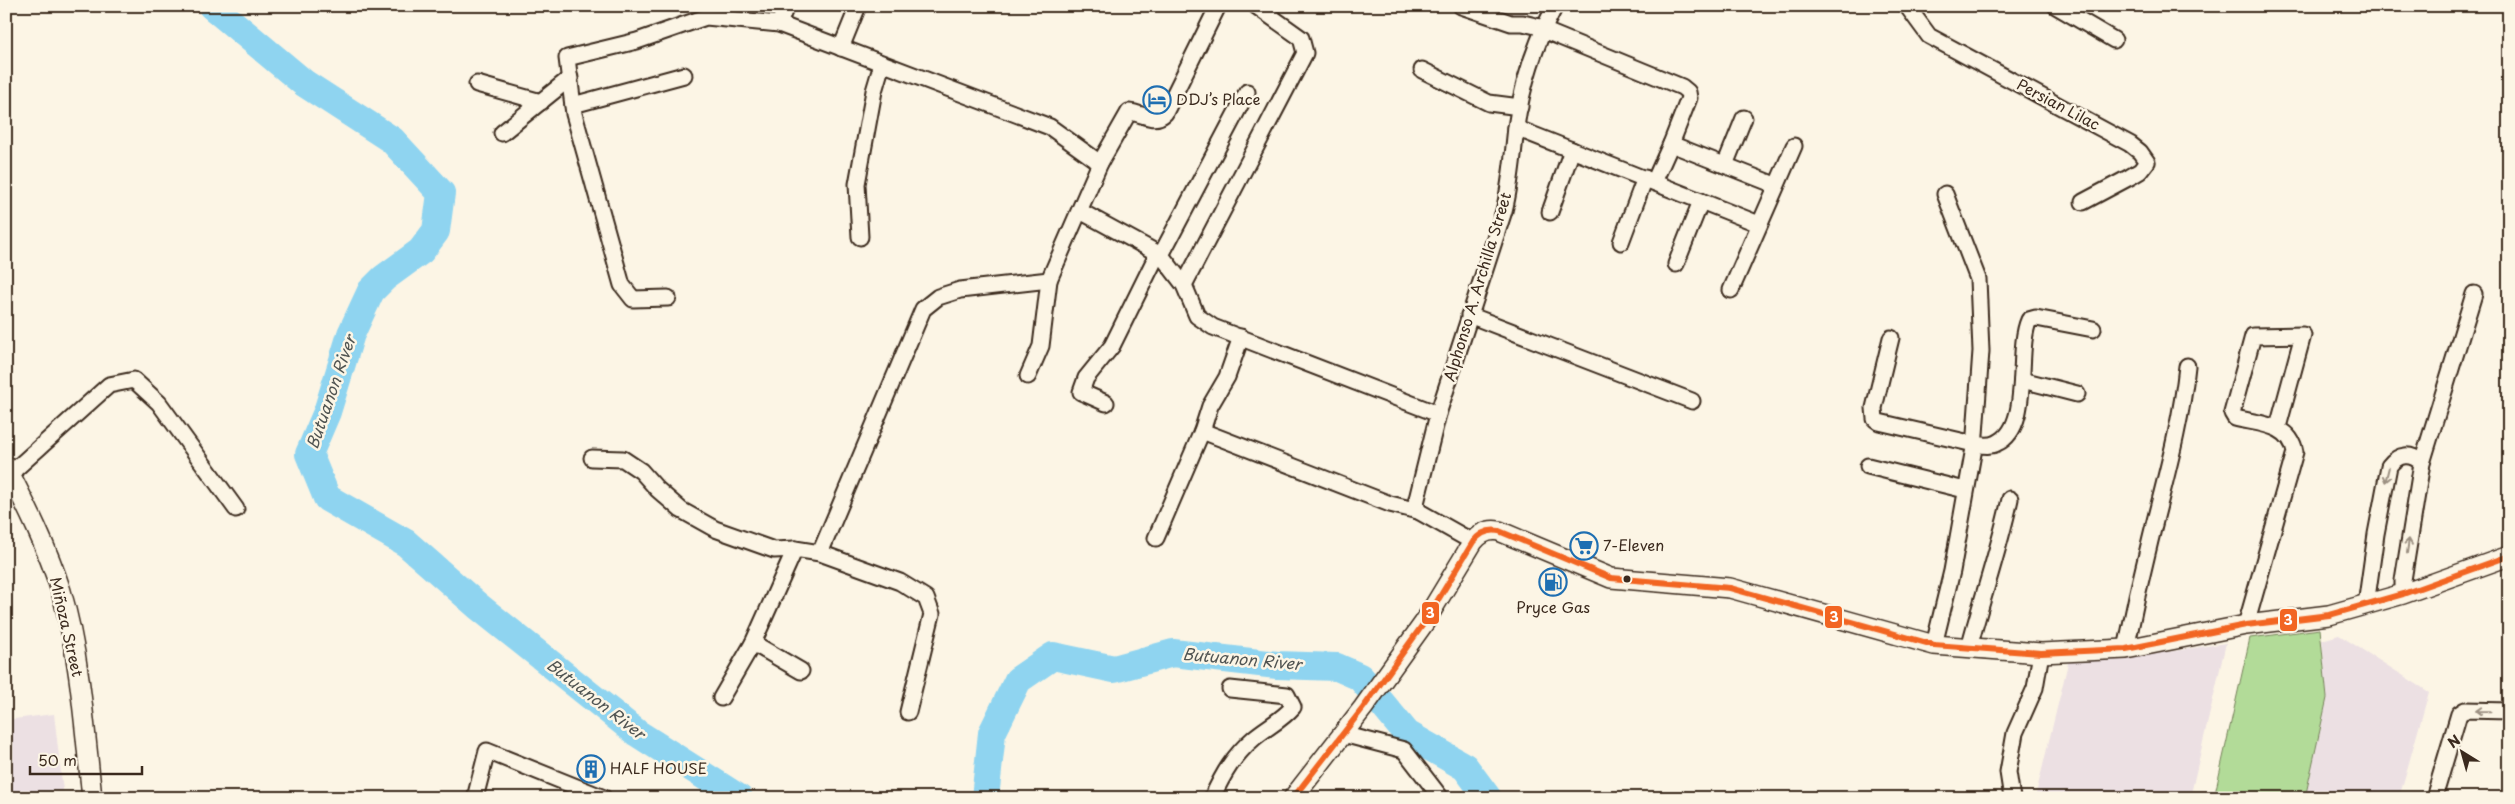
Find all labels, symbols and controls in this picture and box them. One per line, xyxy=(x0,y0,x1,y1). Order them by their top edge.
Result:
street label: Persian Lilac xyxy=(2013,72,2104,135)
hotel icon: DDJ’s Place xyxy=(1142,85,1172,115)
place label: DDJ’s Place xyxy=(1176,87,1261,110)
street label: Alphonso A. Archilla Street xyxy=(1437,189,1516,384)
water label: Butuanon River xyxy=(299,329,362,452)
one-way arrow xyxy=(2382,467,2391,483)
supermarket icon: 7-Eleven xyxy=(1569,531,1599,561)
place label: 7-Eleven xyxy=(1603,533,1664,556)
one-way arrow xyxy=(2403,538,2413,554)
fuel station icon: Pryce Gas xyxy=(1538,567,1568,597)
street label: Miñoza Street xyxy=(45,574,90,679)
unlabelled marker xyxy=(1622,574,1632,584)
place label: Pryce Gas xyxy=(1516,595,1590,618)
line badge: 3 xyxy=(1421,601,1440,625)
text: 3 xyxy=(1425,602,1435,623)
line badge: 3 xyxy=(1824,605,1843,629)
text: 3 xyxy=(1829,606,1839,627)
line badge: 3 xyxy=(2279,608,2298,632)
text: 3 xyxy=(2283,609,2293,630)
water label: Butuanon River xyxy=(1182,641,1305,675)
water label: Butuanon River xyxy=(542,652,653,746)
one-way arrow xyxy=(2475,706,2492,716)
north arrow xyxy=(2438,726,2488,776)
text: N xyxy=(2443,729,2465,753)
scale bar xyxy=(30,744,142,776)
text: 50 m xyxy=(38,748,77,771)
building icon: HALF HOUSE xyxy=(576,754,606,784)
place label: HALF HOUSE xyxy=(610,756,707,779)

